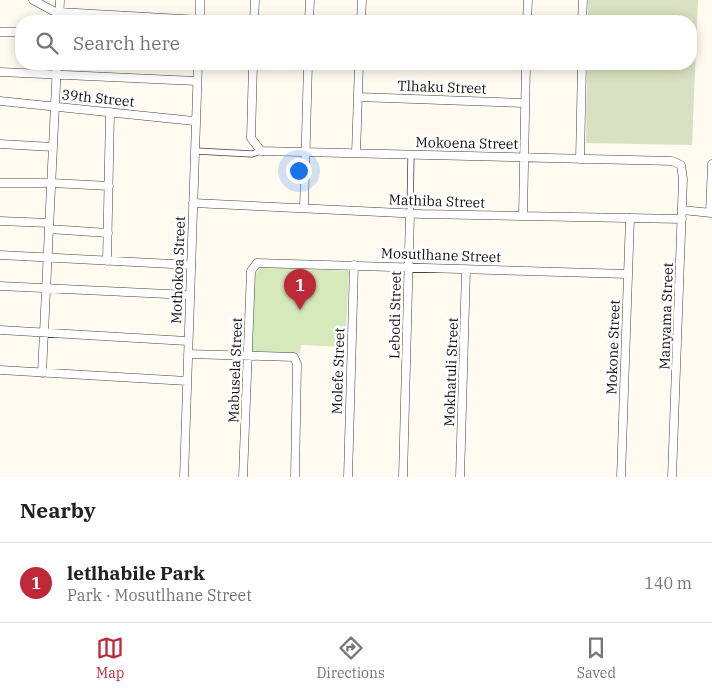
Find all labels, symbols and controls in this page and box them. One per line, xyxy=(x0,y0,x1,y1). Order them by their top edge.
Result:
search box xyxy=(15,15,697,70)
icon: search xyxy=(33,29,61,57)
text: Search here xyxy=(73,31,180,55)
street label: Tlhaku Street xyxy=(397,76,487,98)
street label: 39th Street xyxy=(61,85,135,111)
street label: Mokoena Street xyxy=(415,133,519,153)
your location xyxy=(286,158,312,184)
street label: Mathiba Street xyxy=(388,190,486,212)
street label: Mothokoa Street xyxy=(167,216,189,324)
street label: Mosutlhane Street xyxy=(381,244,501,266)
street label: Manyama Street xyxy=(655,262,677,370)
pin: 1 xyxy=(284,269,316,310)
street label: Lebodi Street xyxy=(385,271,405,359)
street label: Mokone Street xyxy=(602,299,624,395)
street label: Mabusela Street xyxy=(224,317,246,423)
street label: Mokhatuli Street xyxy=(440,317,462,427)
street label: Molefe Street xyxy=(327,327,349,415)
text: Nearby xyxy=(20,496,96,524)
text: letlhabile Park xyxy=(67,561,205,585)
text: 1 xyxy=(31,573,41,593)
text: 140 m xyxy=(644,573,692,593)
text: Park · Mosutlhane Street xyxy=(67,585,252,605)
tab: Map xyxy=(96,634,124,682)
tab: Directions xyxy=(316,634,385,682)
tab: Saved xyxy=(577,634,616,682)

